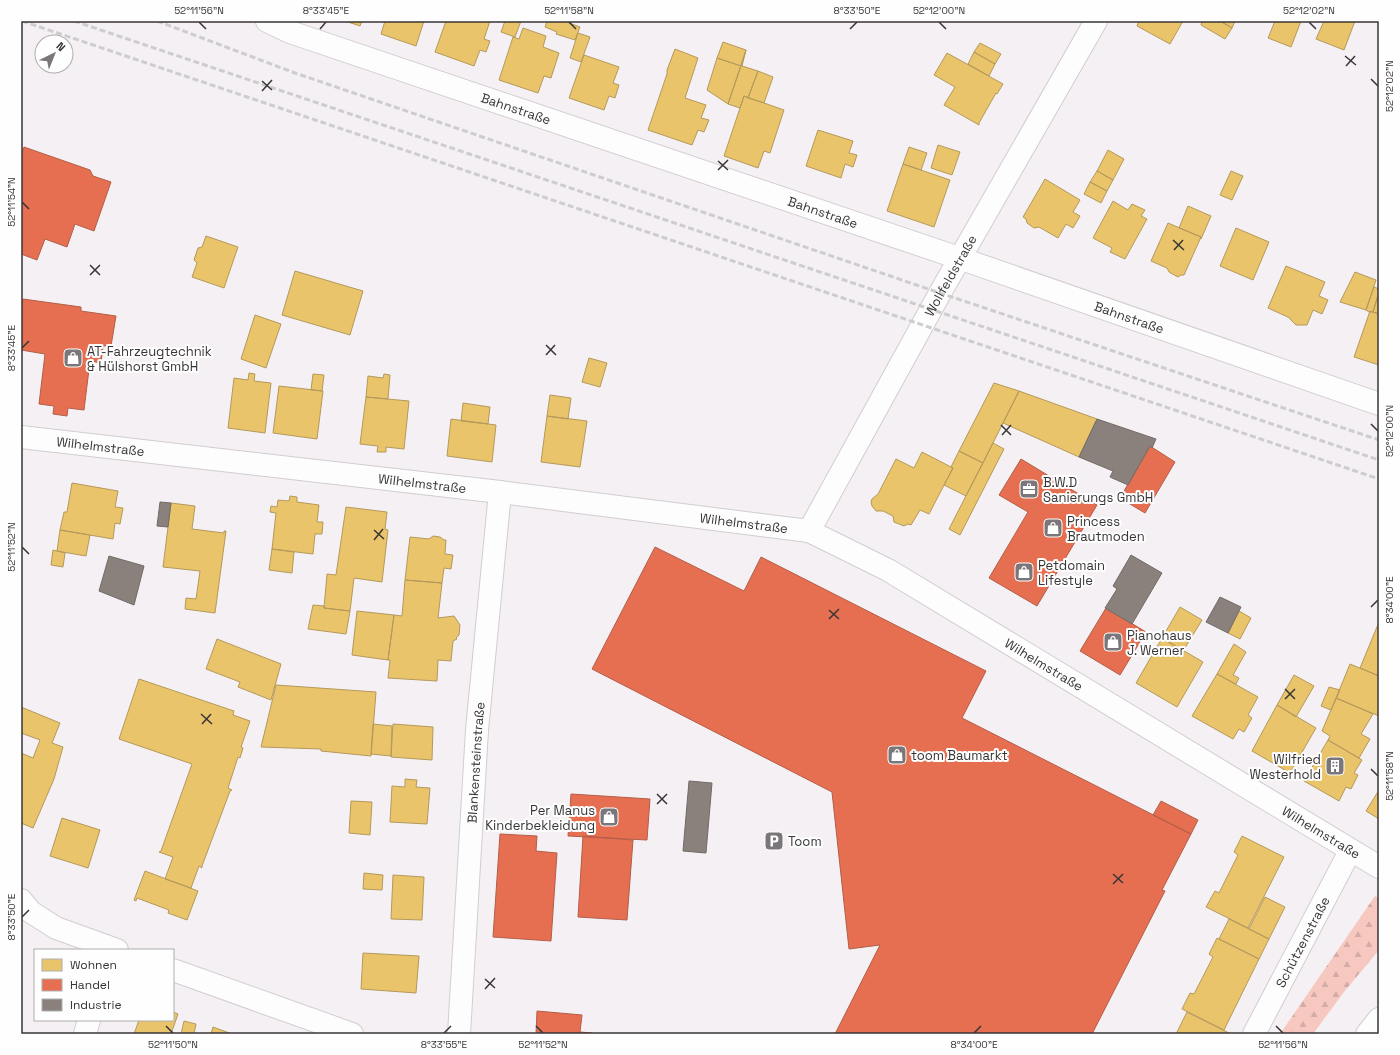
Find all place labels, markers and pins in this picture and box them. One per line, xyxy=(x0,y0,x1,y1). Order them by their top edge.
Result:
place label: AT-Fahrzeugtechnik & Hülshorst GmbH xyxy=(87,343,212,375)
shop icon: AT-Fahrzeugtechnik & Hülshorst GmbH xyxy=(62,347,84,369)
place label: B.W.D Sanierungs GmbH xyxy=(1043,474,1153,506)
office icon: B.W.D Sanierungs GmbH xyxy=(1018,478,1040,500)
place label: Princess Brautmoden xyxy=(1067,513,1145,545)
shop icon: Princess Brautmoden xyxy=(1042,517,1064,539)
place label: Petdomain Lifestyle xyxy=(1038,557,1105,589)
shop icon: Petdomain Lifestyle xyxy=(1013,561,1035,583)
place label: Pianohaus J. Werner xyxy=(1127,627,1192,659)
shop icon: Pianohaus J. Werner xyxy=(1102,631,1124,653)
shop icon: toom Baumarkt xyxy=(886,744,908,766)
place label: toom Baumarkt xyxy=(911,747,1008,764)
place label: Wilfried Westerhold xyxy=(1250,751,1321,783)
building icon: Wilfried Westerhold xyxy=(1324,755,1346,777)
place label: Per Manus Kinderbekleidung xyxy=(485,802,595,834)
shop icon: Per Manus Kinderbekleidung xyxy=(598,806,620,828)
parking icon: Toom xyxy=(763,830,785,852)
place label: Toom xyxy=(788,833,822,850)

